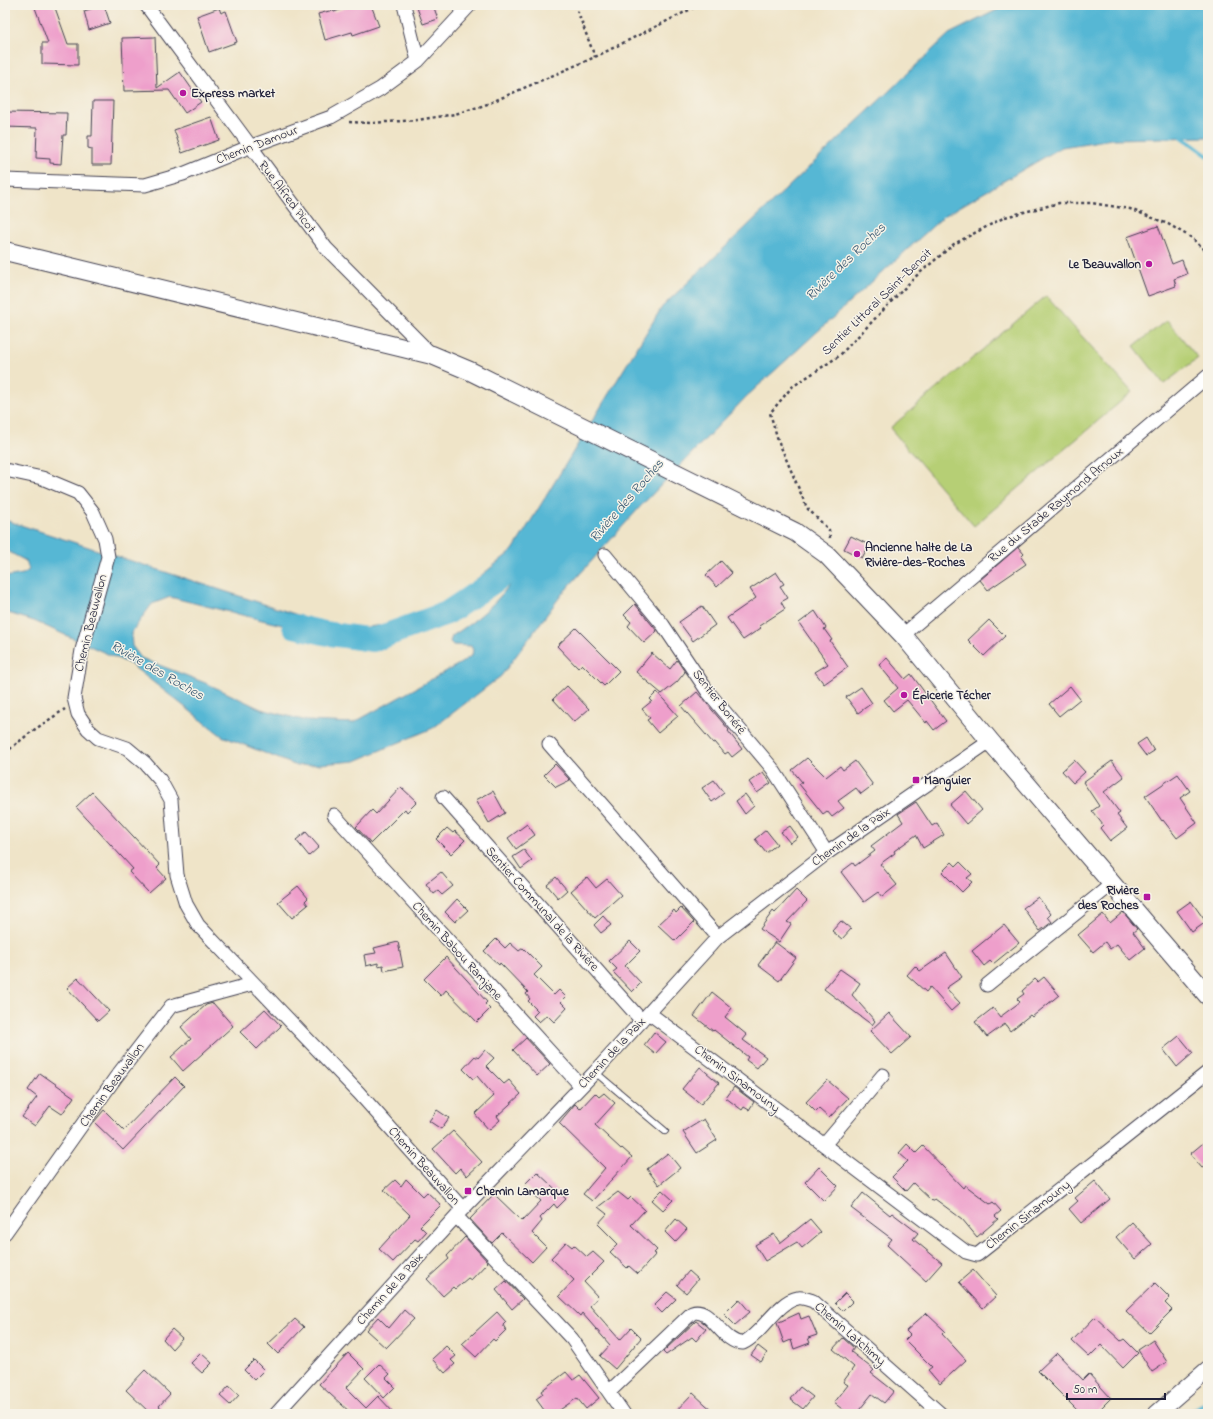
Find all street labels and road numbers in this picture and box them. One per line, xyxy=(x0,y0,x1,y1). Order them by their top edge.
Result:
street label: Chemin Damour xyxy=(213,120,301,169)
street label: Rue Alfred Picot xyxy=(254,157,321,238)
street label: Sentier Littoral Saint-Benoit xyxy=(817,244,937,360)
street label: Rue du Stade Raymond Arnoux xyxy=(984,443,1129,568)
street label: Chemin Beauvallon xyxy=(70,572,112,674)
street label: Sentier Bonéré xyxy=(688,665,751,739)
street label: Chemin de la Paix xyxy=(808,803,894,871)
street label: Sentier Communal de la Rivière xyxy=(481,842,603,976)
street label: Chemin Babou Ramjane xyxy=(407,897,507,1005)
street label: Chemin de la Paix xyxy=(574,1013,650,1093)
street label: Chemin Beauvallon xyxy=(75,1039,149,1131)
street label: Chemin Sinamouny xyxy=(689,1040,784,1118)
street label: Chemin Beauvallon xyxy=(384,1123,464,1209)
street label: Chemin Sinamouny xyxy=(981,1176,1075,1255)
street label: Chemin de la Paix xyxy=(352,1248,428,1330)
street label: Chemin Latchimy xyxy=(810,1298,890,1371)

